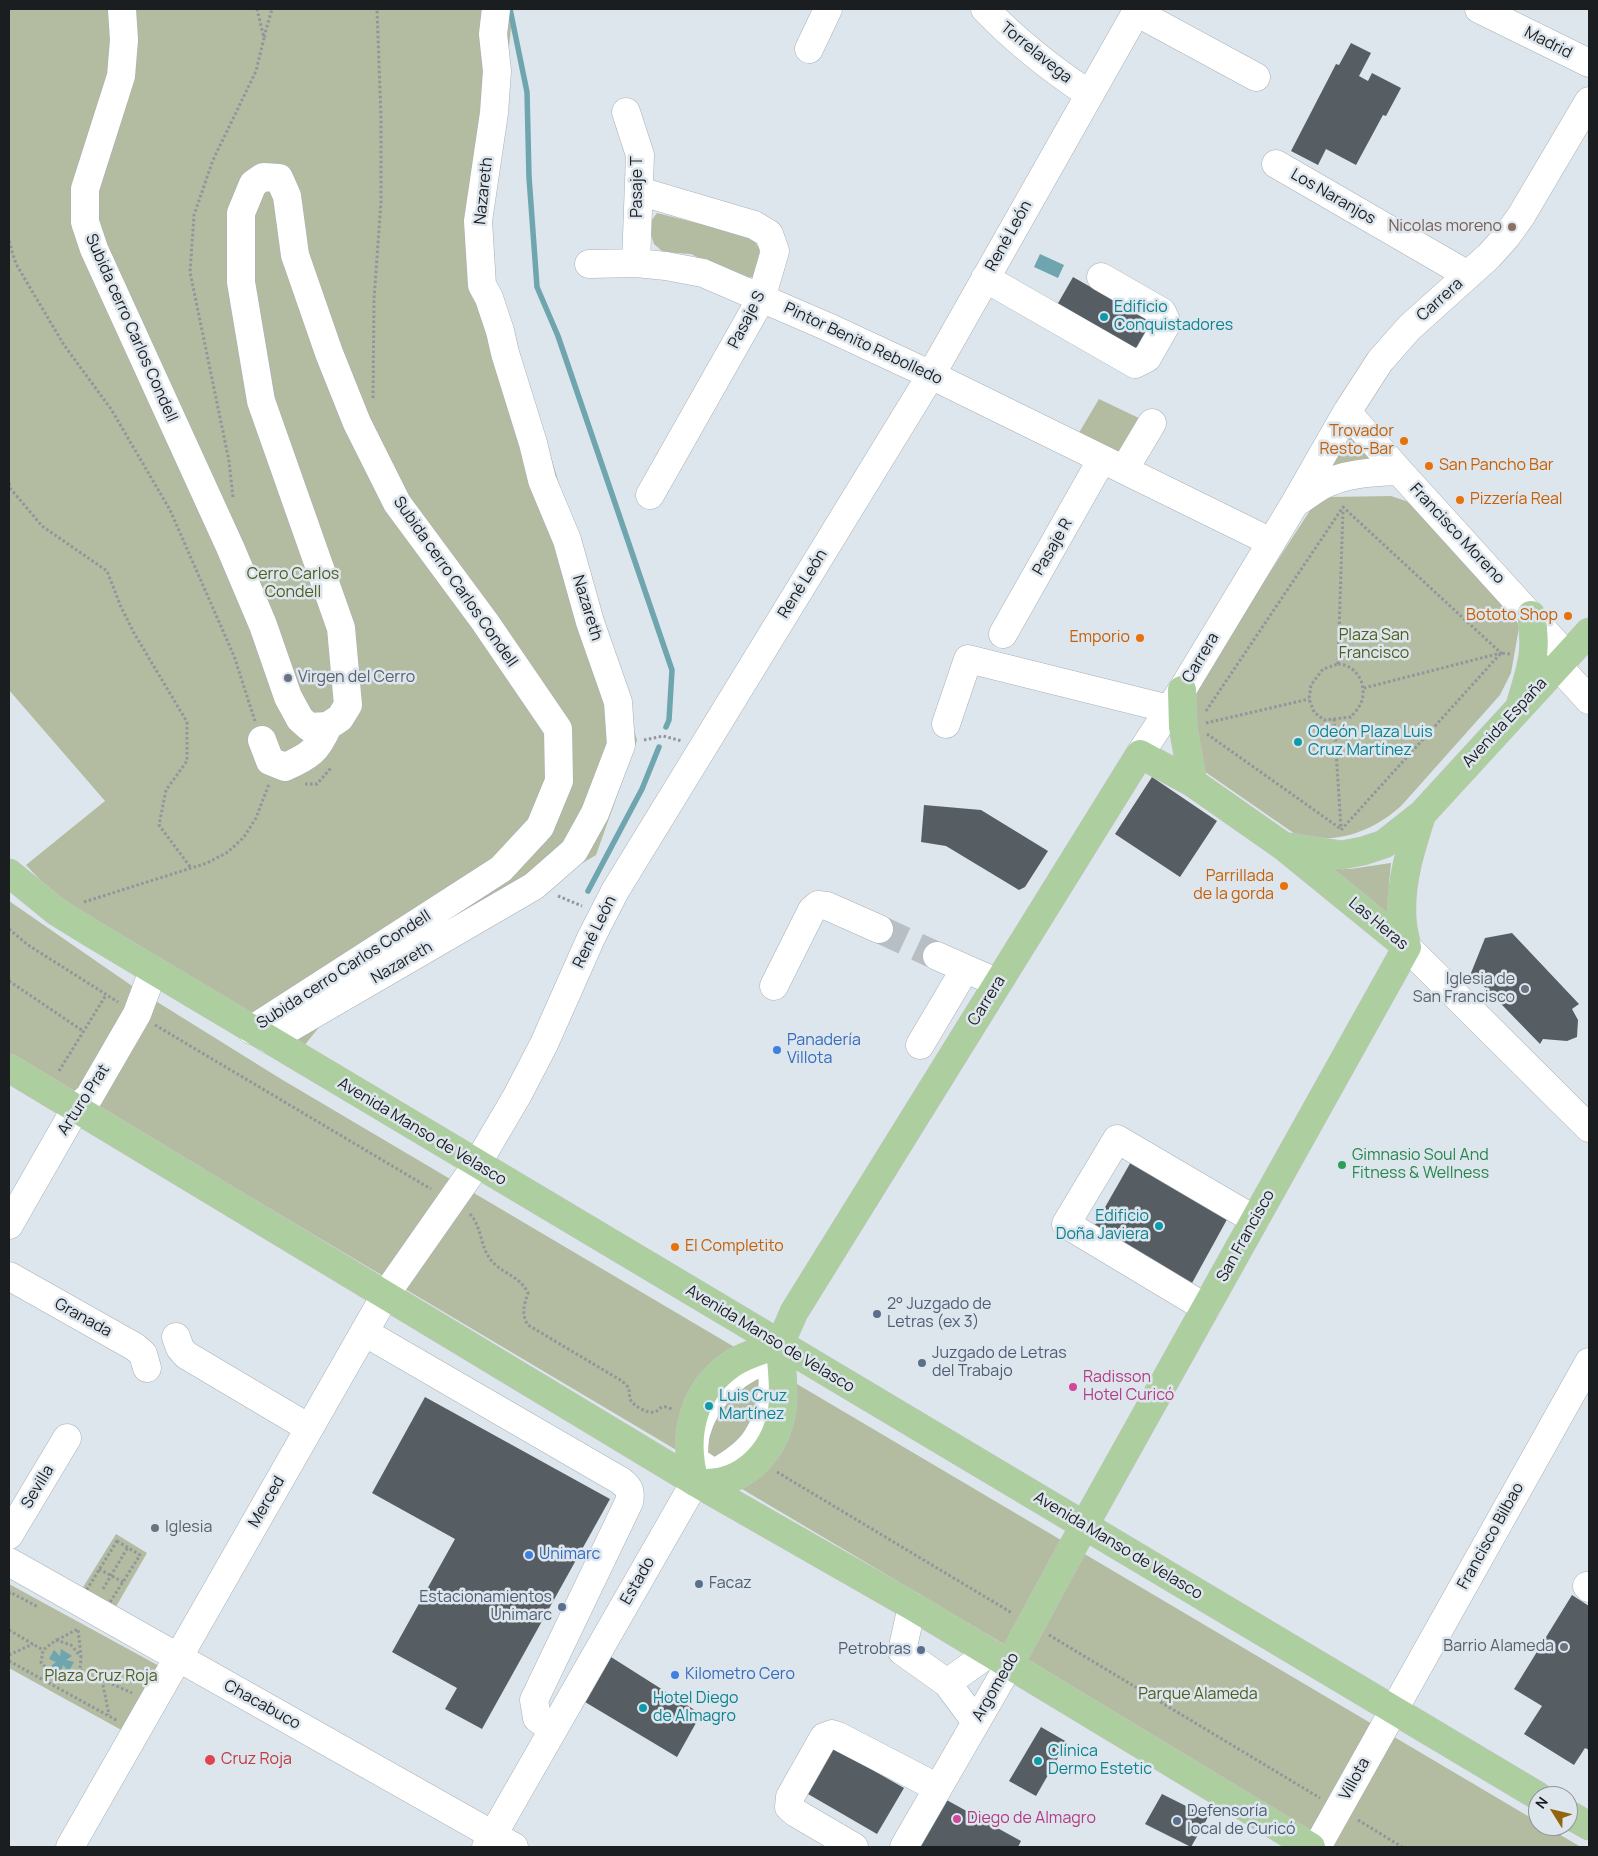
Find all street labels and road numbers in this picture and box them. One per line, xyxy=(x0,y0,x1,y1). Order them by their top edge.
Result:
street label: Torrelavega xyxy=(996,18,1076,88)
street label: Madrid xyxy=(1521,23,1575,63)
street label: Nazareth xyxy=(471,156,497,226)
street label: Pasaje T xyxy=(628,156,648,218)
street label: Los Naranjos xyxy=(1287,165,1379,229)
street label: René León xyxy=(982,197,1036,275)
street label: Subida cerro Carlos Condell xyxy=(81,231,181,425)
street label: Carrera xyxy=(1413,274,1467,326)
street label: Pasaje S xyxy=(724,288,770,352)
street label: Pintor Benito Rebolledo xyxy=(781,299,945,389)
street label: Francisco Moreno xyxy=(1406,480,1508,588)
street label: Subida cerro Carlos Condell xyxy=(389,493,521,671)
street label: Pasaje R xyxy=(1029,515,1077,579)
street label: René León xyxy=(774,546,832,622)
street label: Nazareth xyxy=(568,573,606,643)
street label: Carrera xyxy=(1179,629,1223,687)
street label: Avenida España xyxy=(1459,674,1551,772)
street label: René León xyxy=(569,893,621,971)
street label: Las Heras xyxy=(1344,894,1412,954)
street label: Subida cerro Carlos Condell xyxy=(253,906,435,1034)
street label: Nazareth xyxy=(368,938,436,988)
street label: Carrera xyxy=(964,972,1010,1030)
street label: Arturo Prat xyxy=(54,1061,114,1139)
street label: Avenida Manso de Velasco xyxy=(334,1074,510,1190)
street label: San Francisco xyxy=(1213,1187,1279,1285)
street label: Avenida Manso de Velasco xyxy=(682,1281,858,1397)
street label: Granada xyxy=(51,1294,115,1342)
street label: Sevilla xyxy=(18,1462,58,1512)
street label: Merced xyxy=(245,1473,289,1531)
street label: Francisco Bilbao xyxy=(1454,1479,1528,1593)
street label: Avenida Manso de Velasco xyxy=(1030,1488,1206,1604)
street label: Estado xyxy=(617,1554,659,1608)
street label: Argomedo xyxy=(969,1649,1023,1725)
street label: Chacabuco xyxy=(220,1676,304,1734)
street label: Villota xyxy=(1336,1755,1374,1803)

